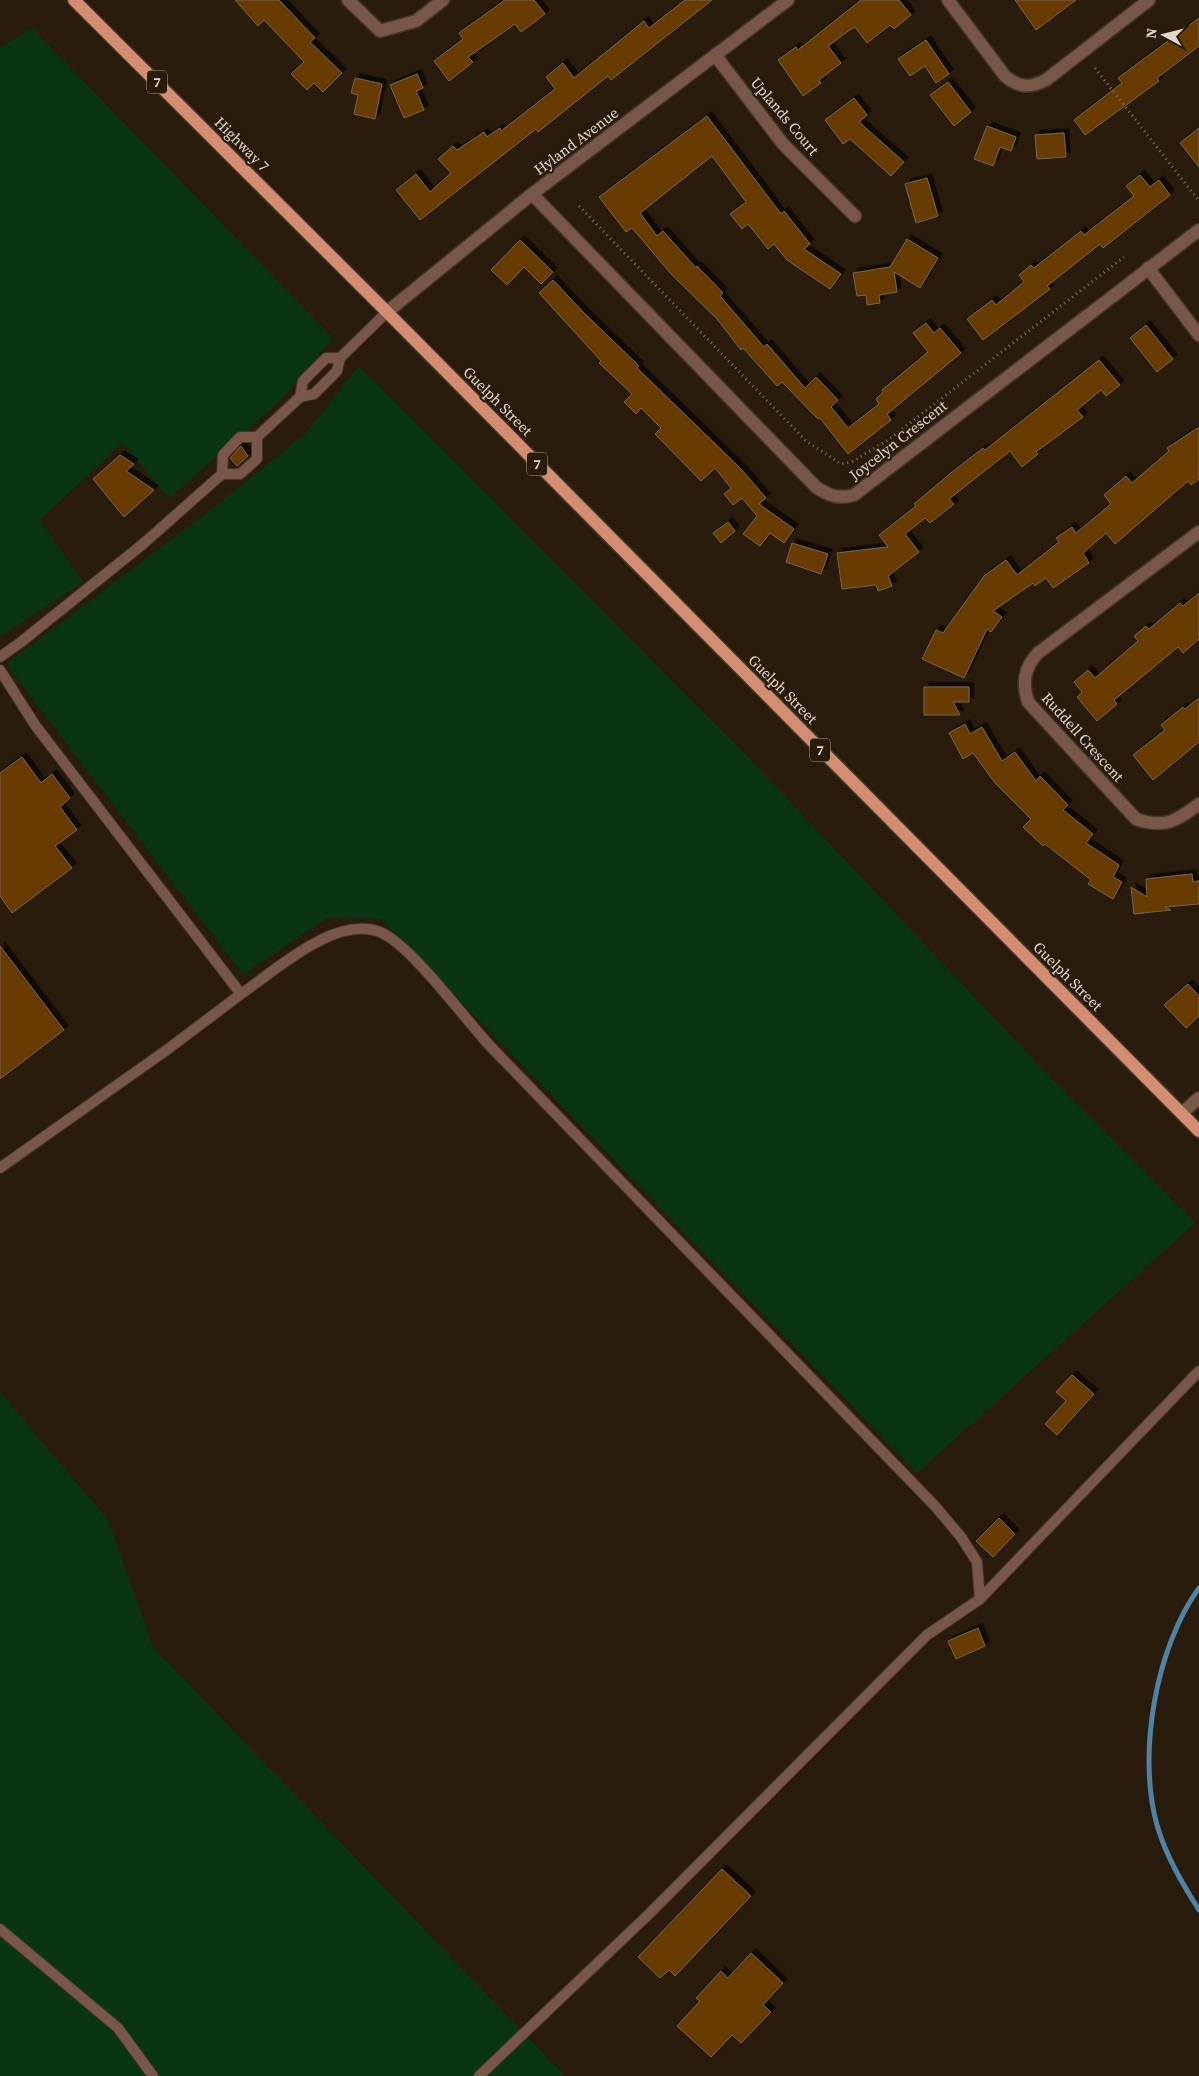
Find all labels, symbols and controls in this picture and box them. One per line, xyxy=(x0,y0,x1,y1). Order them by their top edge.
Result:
north arrow xyxy=(1139,10,1189,60)
text: N xyxy=(1141,27,1162,40)
road number: 7 xyxy=(147,70,167,94)
street label: Uplands Court xyxy=(746,72,824,160)
street label: Hyland Avenue xyxy=(529,102,623,180)
street label: Highway 7 xyxy=(210,112,274,176)
street label: Guelph Street xyxy=(459,362,537,440)
street label: Joycelyn Crescent xyxy=(844,395,951,485)
road number: 7 xyxy=(527,452,547,476)
street label: Guelph Street xyxy=(744,650,822,728)
street label: Ruddell Crescent xyxy=(1037,688,1129,786)
road number: 7 xyxy=(810,738,830,762)
street label: Guelph Street xyxy=(1029,937,1107,1015)

